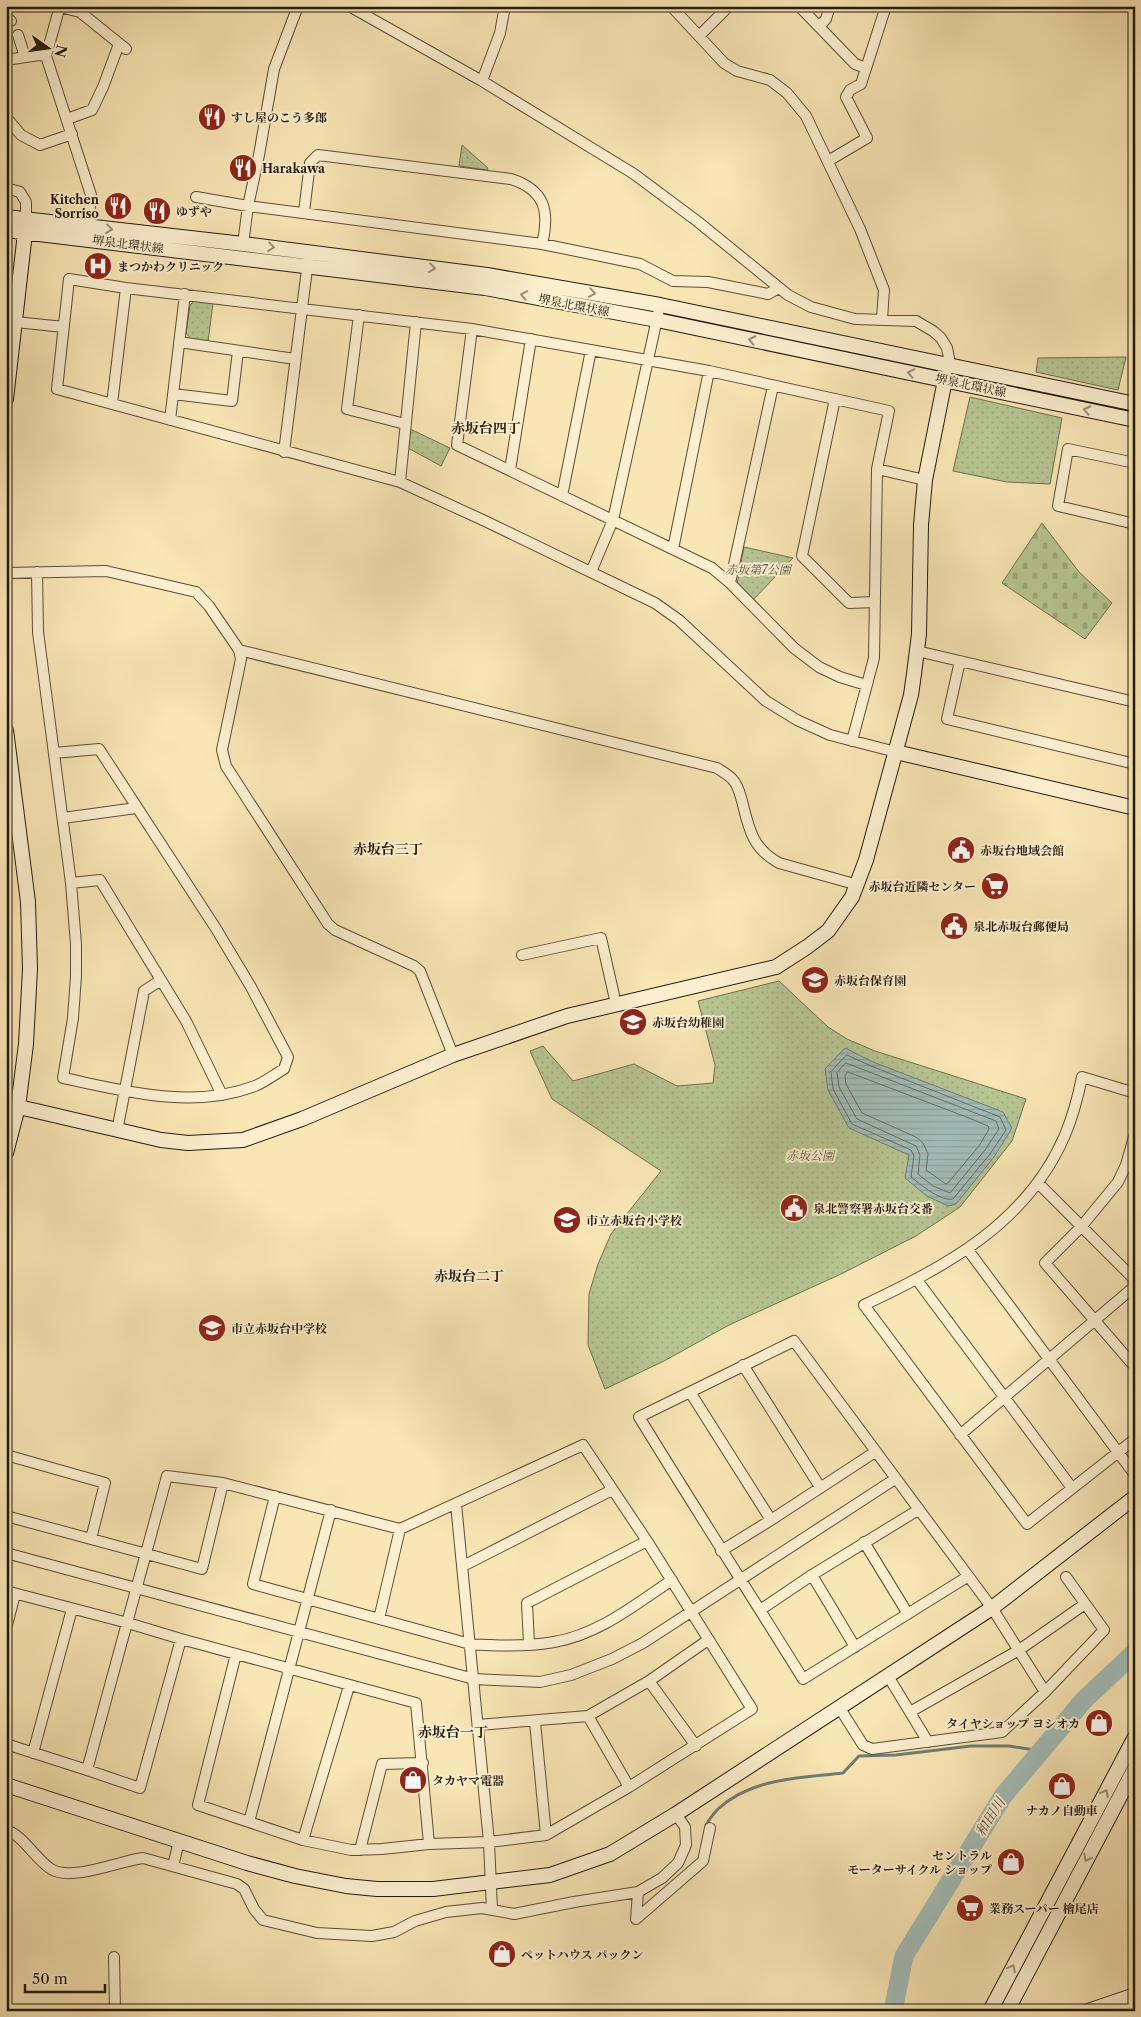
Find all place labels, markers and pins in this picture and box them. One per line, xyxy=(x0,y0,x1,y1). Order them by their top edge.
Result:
restaurant icon: すし屋のこう多郎 xyxy=(197,102,227,132)
place label: すし屋のこう多郎 xyxy=(231,110,327,125)
restaurant icon: Harakawa xyxy=(228,153,258,183)
place label: Harakawa xyxy=(262,161,326,176)
restaurant icon: Kitchen Sorriso xyxy=(103,191,133,221)
place label: Kitchen Sorriso xyxy=(50,192,100,221)
restaurant icon: ゆずや xyxy=(142,196,172,226)
place label: ゆずや xyxy=(176,204,212,219)
hospital icon: まつかわクリニック xyxy=(83,251,113,281)
place label: まつかわクリニック xyxy=(117,259,224,274)
public building icon: 赤坂台地域会館 xyxy=(946,835,976,865)
place label: 赤坂台地域会館 xyxy=(980,843,1064,858)
supermarket icon: 赤坂台近隣センター xyxy=(980,871,1010,901)
place label: 赤坂台近隣センター xyxy=(868,879,976,894)
public building icon: 泉北赤坂台郵便局 xyxy=(939,911,969,941)
place label: 泉北赤坂台郵便局 xyxy=(973,919,1069,934)
school or university icon: 赤坂台保育園 xyxy=(800,965,830,995)
place label: 赤坂台保育園 xyxy=(834,973,906,988)
school or university icon: 赤坂台幼稚園 xyxy=(618,1007,648,1037)
place label: 赤坂台幼稚園 xyxy=(652,1015,724,1030)
public building icon: 泉北警察署赤坂台交番 xyxy=(779,1193,809,1223)
place label: 泉北警察署赤坂台交番 xyxy=(813,1201,933,1216)
school or university icon: 市立赤坂台小学校 xyxy=(552,1205,582,1235)
place label: 市立赤坂台小学校 xyxy=(586,1213,682,1228)
school or university icon: 市立赤坂台中学校 xyxy=(197,1313,227,1343)
place label: 市立赤坂台中学校 xyxy=(231,1321,327,1336)
shop icon: タイヤショップ ヨシオカ xyxy=(1084,1708,1114,1738)
place label: タイヤショップ ヨシオカ xyxy=(946,1716,1080,1731)
shop icon: タカヤマ電器 xyxy=(398,1765,428,1795)
shop icon: ナカノ自動車 xyxy=(1047,1771,1077,1801)
place label: タカヤマ電器 xyxy=(432,1773,504,1788)
place label: ナカノ自動車 xyxy=(1026,1803,1098,1818)
shop icon: セントラル モーターサイクル ショップ xyxy=(996,1847,1026,1877)
place label: セントラル モーターサイクル ショップ xyxy=(847,1848,992,1877)
supermarket icon: 業務スーパー 檜尾店 xyxy=(955,1893,985,1923)
place label: 業務スーパー 檜尾店 xyxy=(989,1901,1099,1916)
shop icon: ペットハウス パックン xyxy=(487,1939,517,1969)
place label: ペットハウス パックン xyxy=(521,1947,643,1962)

